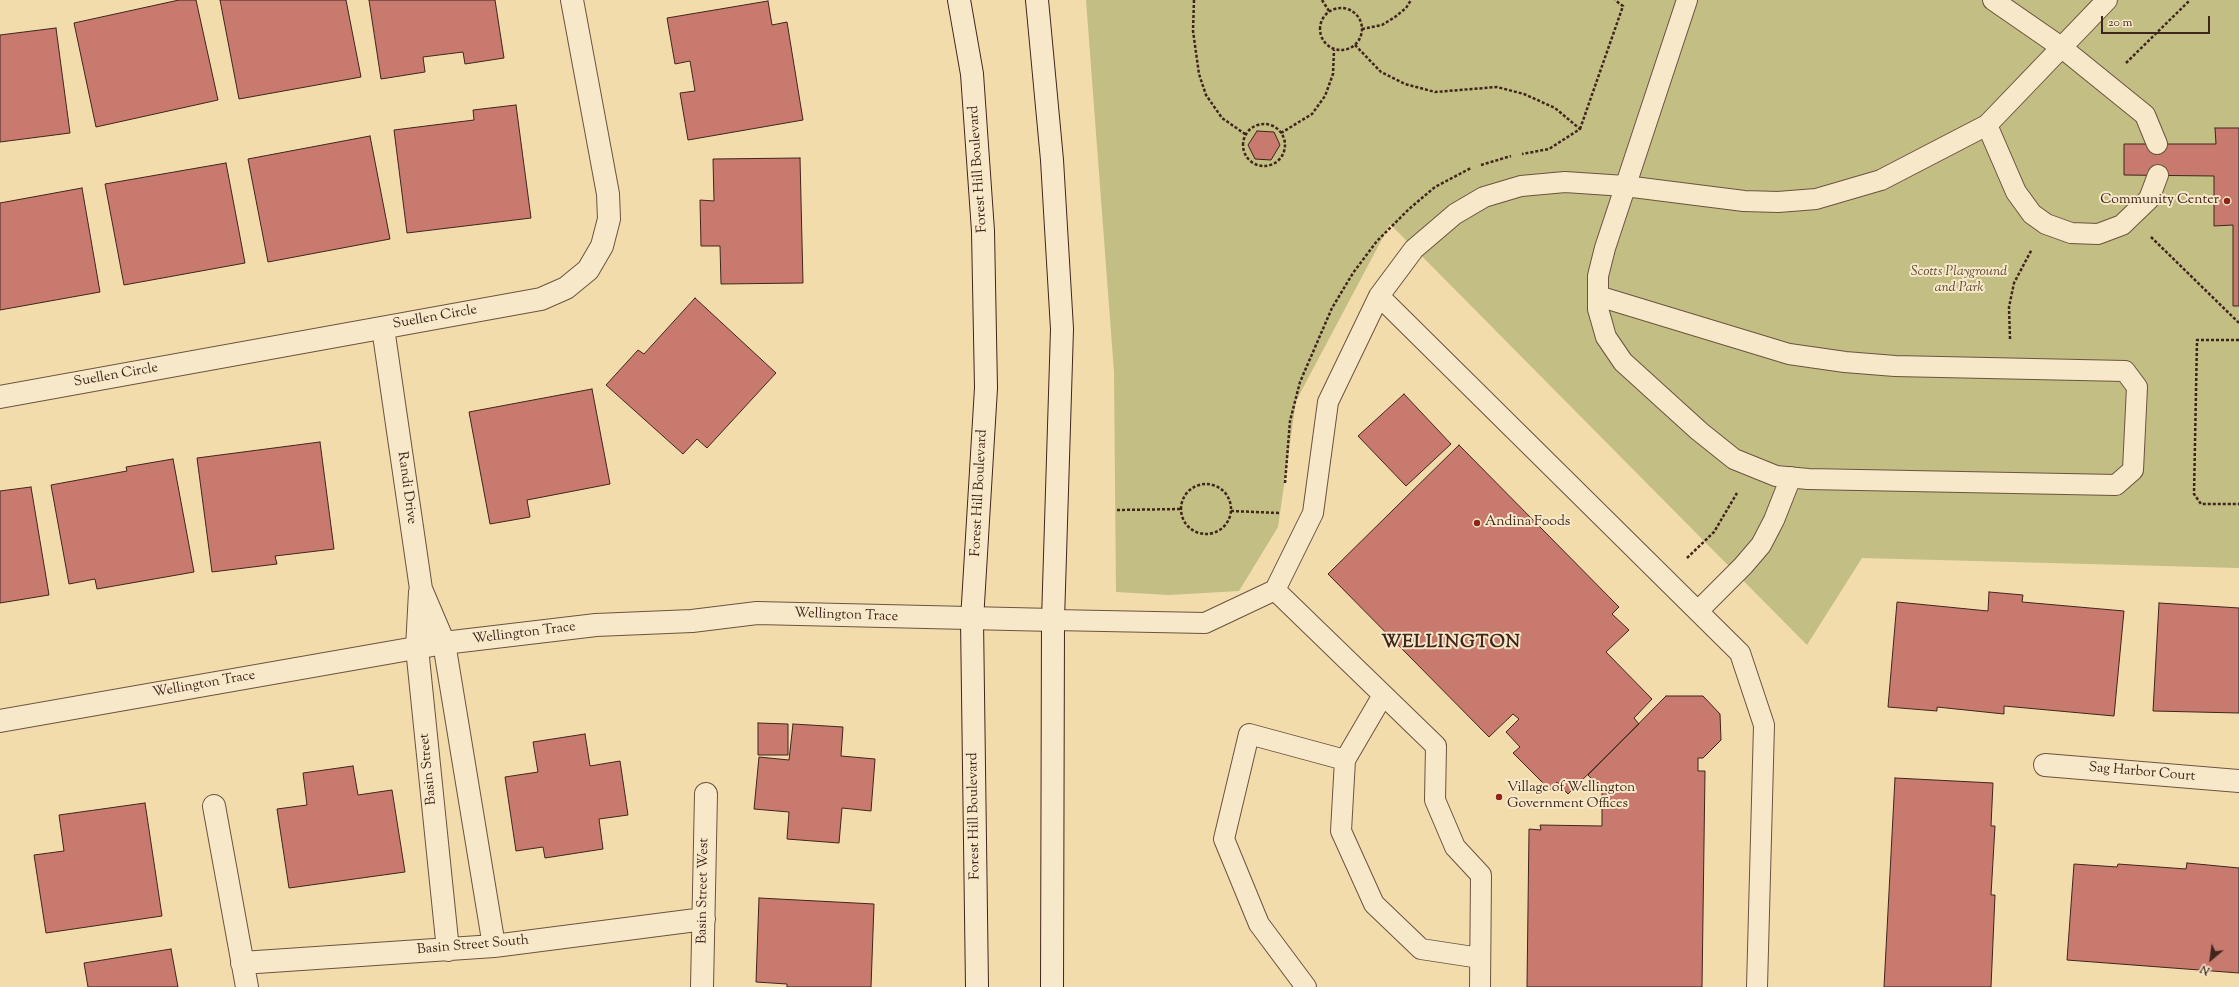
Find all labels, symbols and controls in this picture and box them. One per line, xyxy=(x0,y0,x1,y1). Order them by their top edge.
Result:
scale bar xyxy=(2103,8,2212,34)
text: 20 m xyxy=(2108,14,2132,32)
street label: Forest Hill Boulevard xyxy=(966,105,992,233)
place label: Community Center xyxy=(2100,193,2219,209)
marker: Community Center xyxy=(2222,196,2232,206)
park label: Scotts Playground and Park xyxy=(1911,265,2007,298)
street label: Suellen Circle xyxy=(392,302,478,334)
street label: Suellen Circle xyxy=(73,360,159,392)
street label: Forest Hill Boulevard xyxy=(968,429,992,557)
street label: Randi Drive xyxy=(393,451,419,525)
place label: Andina Foods xyxy=(1485,515,1570,531)
marker: Andina Foods xyxy=(1472,518,1482,528)
street label: Wellington Trace xyxy=(794,606,898,626)
street label: Wellington Trace xyxy=(471,619,577,649)
district label: WELLINGTON xyxy=(1381,633,1521,655)
street label: Wellington Trace xyxy=(151,668,257,702)
street label: Basin Street xyxy=(417,732,441,806)
street label: Forest Hill Boulevard xyxy=(965,752,985,880)
street label: Sag Harbor Court xyxy=(2088,760,2196,786)
place label: Village of Wellington Government Offices xyxy=(1507,781,1635,814)
marker: Village of Wellington Government Offices xyxy=(1494,792,1504,802)
street label: Basin Street West xyxy=(695,838,713,944)
street label: Basin Street South xyxy=(416,933,530,959)
north arrow xyxy=(2191,939,2231,979)
text: N xyxy=(2197,960,2213,979)

